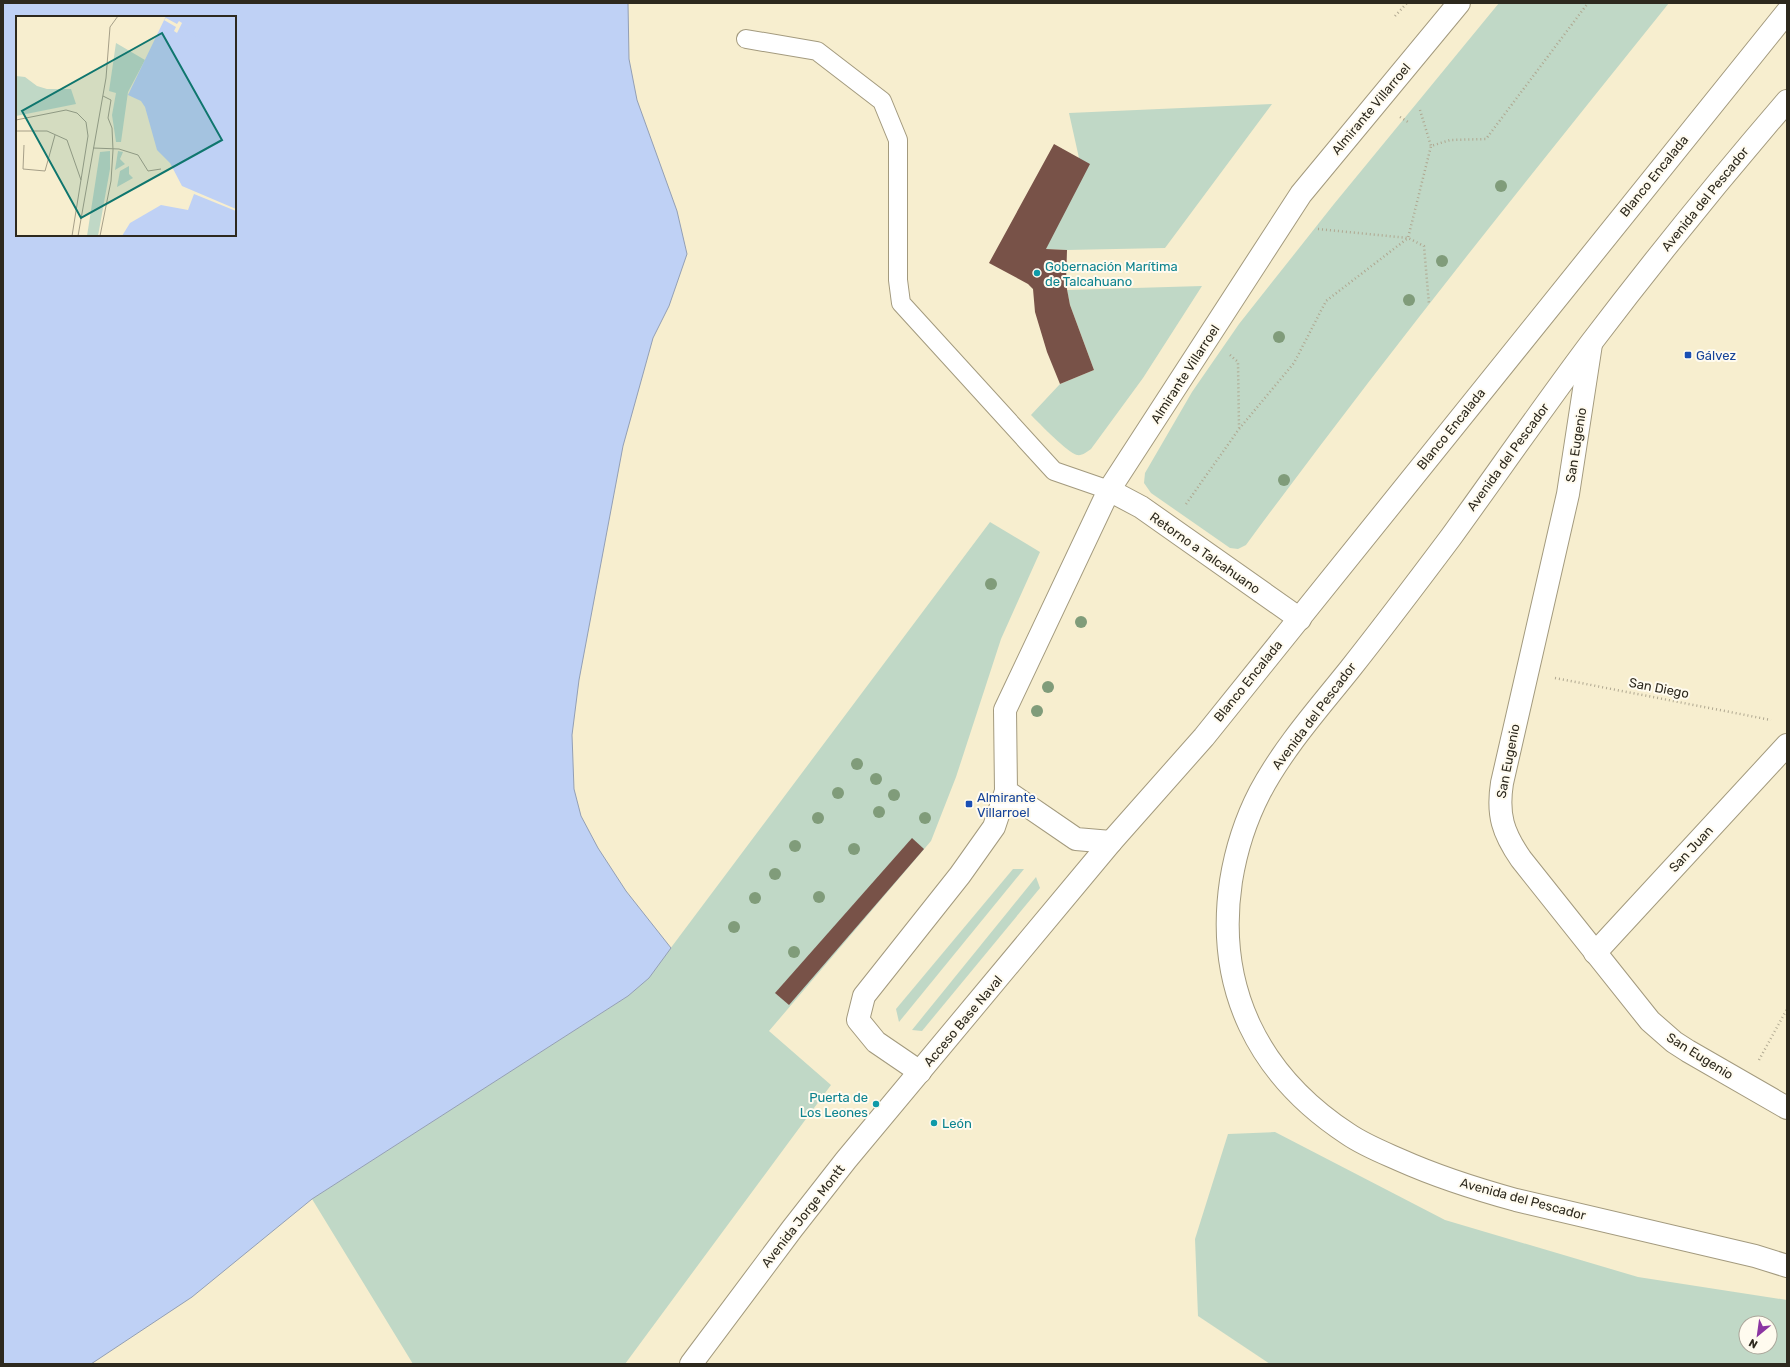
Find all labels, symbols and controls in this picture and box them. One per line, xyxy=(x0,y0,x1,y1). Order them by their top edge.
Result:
inset map xyxy=(16,16,236,236)
street label: Almirante Villarroel xyxy=(1329,60,1413,158)
street label: Blanco Encalada xyxy=(1617,132,1691,220)
street label: Avenida del Pescador xyxy=(1658,144,1752,254)
place label: Gobernación Marítima de Talcahuano xyxy=(1045,259,1178,289)
marker: Gobernación Marítima de Talcahuano xyxy=(1032,268,1042,278)
street label: Almirante Villarroel xyxy=(1148,322,1222,426)
place label: Gálvez xyxy=(1696,348,1736,363)
marker: Gálvez xyxy=(1683,350,1693,360)
street label: Blanco Encalada xyxy=(1414,385,1488,473)
street label: Avenida del Pescador xyxy=(1464,400,1552,514)
street label: San Eugenio xyxy=(1563,407,1590,484)
street label: Retorno a Talcahuano xyxy=(1147,509,1263,597)
street label: Blanco Encalada xyxy=(1211,637,1285,725)
street label: Avenida del Pescador xyxy=(1269,660,1359,772)
street label: San Diego xyxy=(1627,675,1690,702)
street label: San Eugenio xyxy=(1493,723,1524,800)
place label: Almirante Villarroel xyxy=(977,790,1036,820)
marker: Almirante Villarroel xyxy=(964,799,974,809)
street label: San Juan xyxy=(1666,823,1716,875)
street label: Acceso Base Naval xyxy=(921,973,1005,1069)
street label: San Eugenio xyxy=(1663,1030,1736,1083)
place label: Puerta de Los Leones xyxy=(800,1090,868,1120)
marker: Puerta de Los Leones xyxy=(871,1099,881,1109)
place label: León xyxy=(942,1116,972,1131)
marker: León xyxy=(929,1118,939,1128)
street label: Avenida Jorge Montt xyxy=(758,1162,849,1271)
street label: Avenida del Pescador xyxy=(1458,1175,1588,1223)
north arrow xyxy=(1738,1315,1778,1355)
text: N xyxy=(1747,1336,1760,1351)

